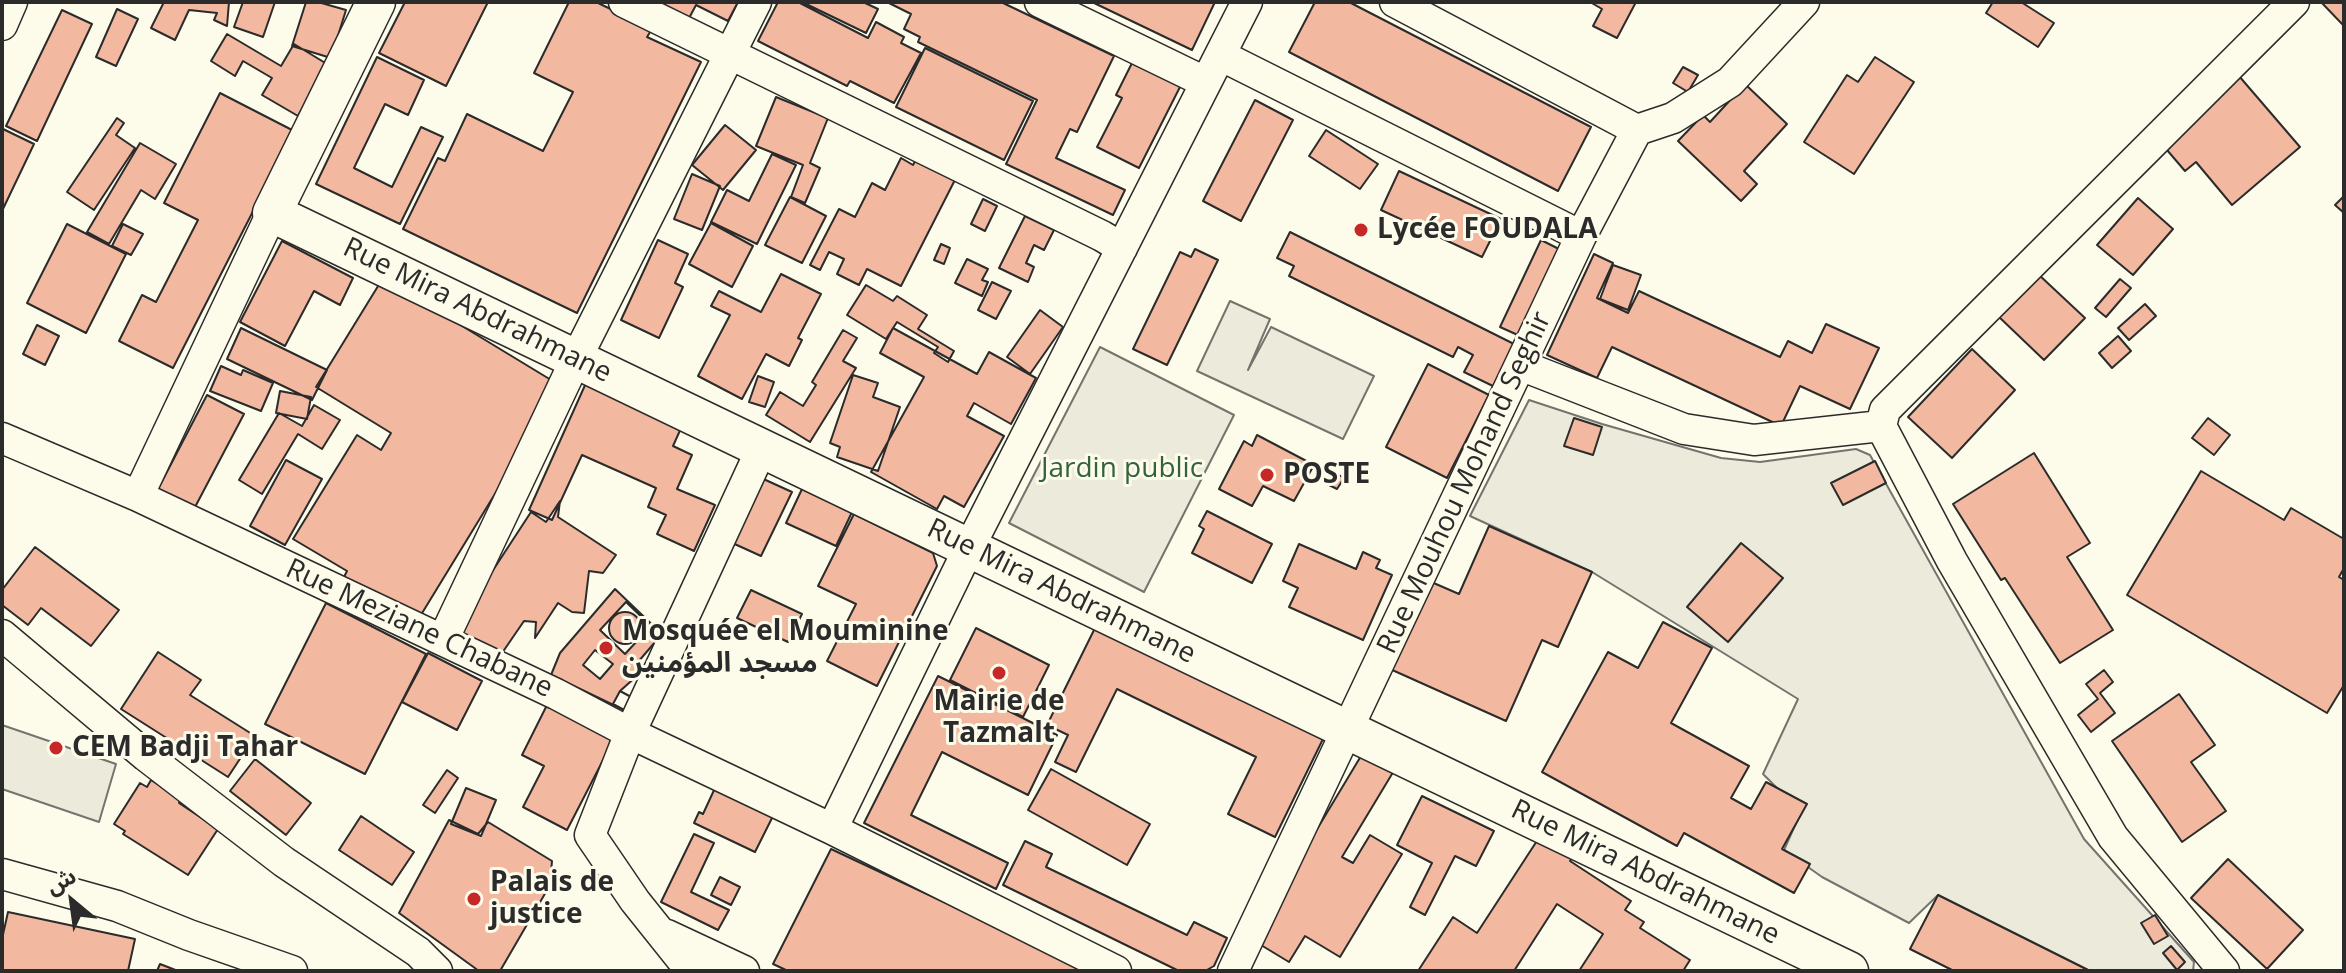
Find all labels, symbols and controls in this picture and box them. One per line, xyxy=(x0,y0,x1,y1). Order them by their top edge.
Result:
place label: Lycée FOUDALA xyxy=(1377,213,1598,247)
marker: Lycée FOUDALA xyxy=(1352,221,1370,239)
street label: Rue Mira Abdrahmane xyxy=(337,231,617,391)
street label: Rue Mouhou Mohand Seghir xyxy=(1371,307,1559,659)
park label: Jardin public xyxy=(1041,452,1203,486)
place label: POSTE xyxy=(1283,458,1370,492)
marker: POSTE xyxy=(1258,466,1276,484)
street label: Rue Mira Abdrahmane xyxy=(921,512,1201,672)
street label: Rue Meziane Chabane xyxy=(280,552,558,706)
place label: Mosquée el Mouminine مسجد المؤمنين xyxy=(622,615,949,681)
marker: Mosquée el Mouminine مسجد المؤمنين xyxy=(597,639,615,657)
marker: Mairie de Tazmalt xyxy=(990,664,1008,682)
place label: Mairie de Tazmalt xyxy=(933,685,1065,751)
place label: CEM Badji Tahar xyxy=(72,731,298,765)
marker: CEM Badji Tahar xyxy=(47,739,65,757)
street label: Rue Mira Abdrahmane xyxy=(1505,793,1785,953)
text: ش xyxy=(40,860,81,900)
north arrow xyxy=(32,861,112,941)
place label: Palais de justice xyxy=(490,866,614,932)
marker: Palais de justice xyxy=(465,890,483,908)

